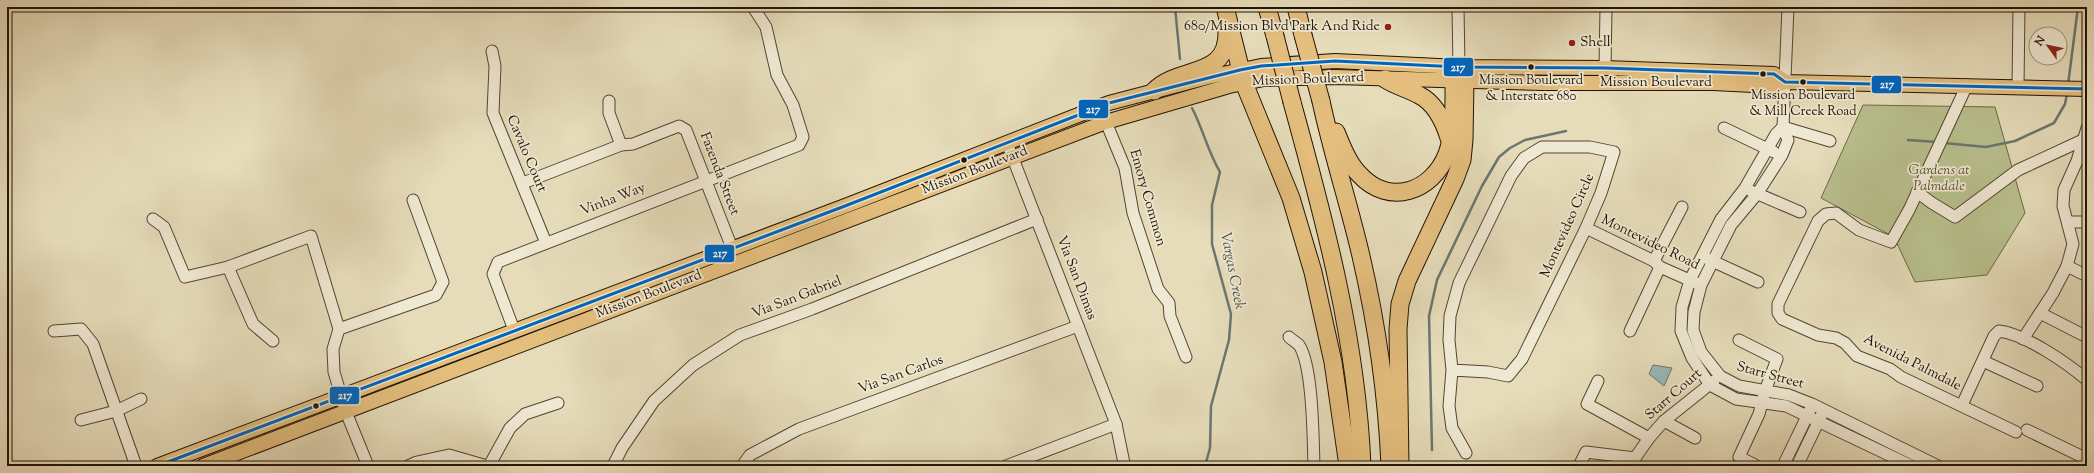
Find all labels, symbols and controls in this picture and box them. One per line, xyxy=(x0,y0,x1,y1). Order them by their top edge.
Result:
place label: 680/Mission Blvd Park And Ride xyxy=(1184,17,1380,37)
marker: 680/Mission Blvd Park And Ride xyxy=(1383,22,1393,32)
north arrow xyxy=(2028,26,2068,66)
place label: Shell xyxy=(1580,33,1611,53)
text: N xyxy=(2031,33,2050,50)
marker: Shell xyxy=(1567,38,1577,48)
line badge: 217 xyxy=(1443,57,1474,77)
text: 217 xyxy=(1451,60,1466,76)
marker: Mission Boulevard & Interstate 680 xyxy=(1526,62,1536,72)
street label: Mission Boulevard xyxy=(1252,68,1364,92)
unlabelled marker xyxy=(1758,69,1768,79)
place label: Mission Boulevard & Interstate 680 xyxy=(1479,72,1584,106)
street label: Mission Boulevard xyxy=(1600,73,1712,93)
line badge: 217 xyxy=(1871,75,1902,94)
marker: Mission Boulevard & Mill Creek Road xyxy=(1798,77,1808,87)
text: 217 xyxy=(1880,77,1895,93)
place label: Mission Boulevard & Mill Creek Road xyxy=(1749,87,1857,121)
line badge: 217 xyxy=(1078,99,1109,119)
text: 217 xyxy=(1086,102,1101,118)
street label: Cavalo Court xyxy=(501,112,551,196)
street label: Fazenda Street xyxy=(694,130,744,219)
street label: Mission Boulevard xyxy=(919,142,1031,200)
street label: Emory Common xyxy=(1124,147,1170,249)
unlabelled marker xyxy=(959,155,969,165)
park label: Gardens at Palmdale xyxy=(1909,161,1969,197)
street label: Montevideo Circle xyxy=(1536,171,1600,281)
street label: Vinha Way xyxy=(578,178,649,222)
street label: Montevideo Road xyxy=(1597,211,1703,276)
water label: Vargas Creek xyxy=(1214,231,1250,312)
street label: Via San Dimas xyxy=(1051,233,1101,323)
line badge: 217 xyxy=(704,244,735,263)
text: 217 xyxy=(713,246,728,262)
street label: Mission Boulevard xyxy=(593,266,705,324)
street label: Via San Gabriel xyxy=(749,272,845,324)
street label: Avenida Palmdale xyxy=(1859,330,1965,396)
street label: Via San Carlos xyxy=(856,350,946,400)
street label: Starr Street xyxy=(1734,357,1806,395)
street label: Starr Court xyxy=(1641,365,1707,425)
line badge: 217 xyxy=(329,386,360,405)
text: 217 xyxy=(338,388,353,404)
unlabelled marker xyxy=(311,401,321,411)

